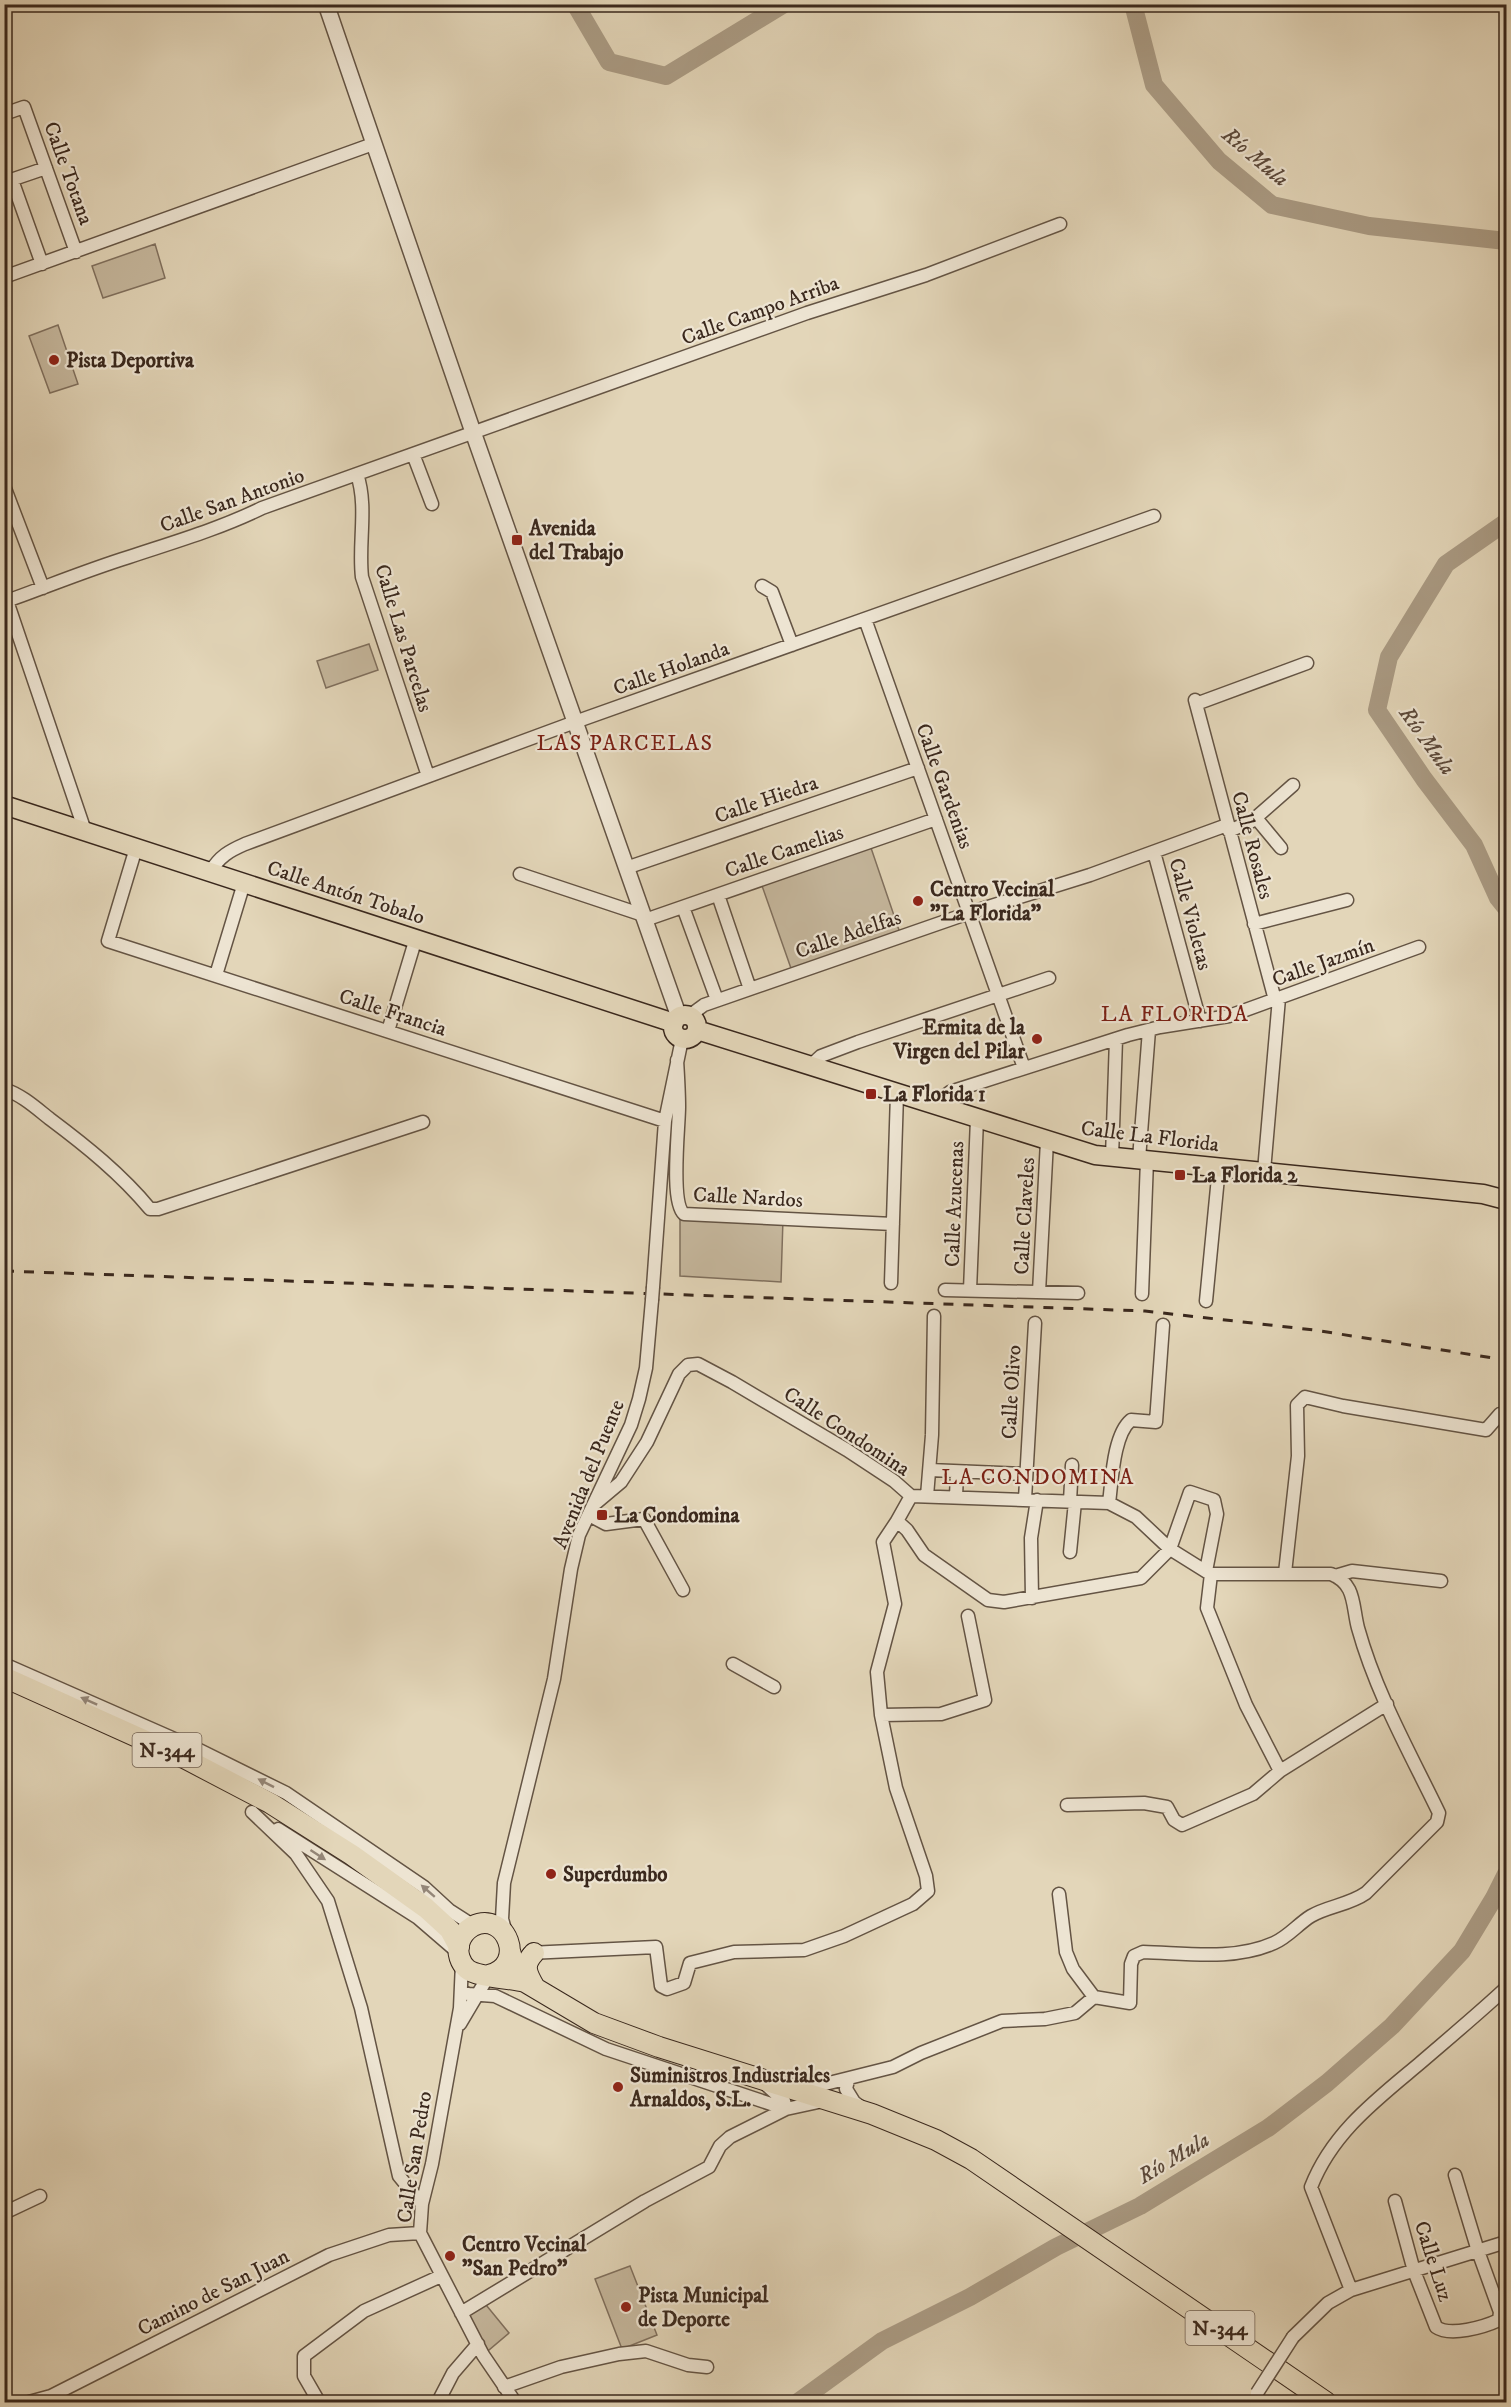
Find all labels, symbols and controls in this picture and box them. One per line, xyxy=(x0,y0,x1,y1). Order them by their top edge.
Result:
street label: Calle Totana xyxy=(37,118,99,229)
water label: Río Mula xyxy=(1215,121,1294,193)
street label: Calle Campo Arriba xyxy=(678,270,843,351)
place label: Pista Deportiva xyxy=(66,348,195,374)
marker: Pista Deportiva xyxy=(47,353,61,367)
street label: Calle San Antonio xyxy=(157,463,308,539)
place label: Avenida del Trabajo xyxy=(528,516,624,567)
marker: Avenida del Trabajo xyxy=(510,533,524,547)
street label: Calle Las Parcelas xyxy=(368,561,438,715)
street label: Calle Holanda xyxy=(610,636,733,702)
water label: Río Mula xyxy=(1392,700,1461,781)
street label: Calle Gardenias xyxy=(909,720,979,853)
district label: LAS PARCELAS xyxy=(536,730,714,757)
street label: Calle Hiedra xyxy=(711,770,821,830)
street label: Calle Rosales xyxy=(1225,788,1279,902)
street label: Calle Camelias xyxy=(722,820,847,884)
street label: Calle Antón Tobalo xyxy=(264,855,428,931)
street label: Calle Violetas xyxy=(1163,855,1217,973)
place label: Centro Vecinal "La Florida" xyxy=(930,877,1055,927)
marker: Centro Vecinal "La Florida" xyxy=(911,894,925,908)
street label: Calle Adelfas xyxy=(792,905,905,965)
street label: Calle Jazmín xyxy=(1269,932,1378,993)
street label: Calle Francia xyxy=(336,983,450,1043)
district label: LA FLORIDA xyxy=(1101,1001,1249,1028)
place label: Ermita de la Virgen del Pilar xyxy=(893,1015,1026,1065)
marker: Ermita de la Virgen del Pilar xyxy=(1030,1032,1044,1046)
place label: La Florida 1 xyxy=(883,1082,986,1108)
marker: La Florida 1 xyxy=(864,1087,878,1101)
street label: Calle La Florida xyxy=(1079,1116,1221,1158)
street label: Calle Azucenas xyxy=(940,1141,970,1267)
street label: Calle Claveles xyxy=(1009,1157,1041,1275)
place label: La Florida 2 xyxy=(1192,1163,1298,1189)
marker: La Florida 2 xyxy=(1173,1168,1187,1182)
street label: Calle Nardos xyxy=(692,1182,803,1214)
street label: Calle Olivo xyxy=(997,1344,1027,1440)
street label: Calle Condomina xyxy=(778,1381,915,1482)
street label: Avenida del Puente xyxy=(547,1396,631,1553)
district label: LA CONDOMINA xyxy=(941,1464,1135,1491)
place label: La Condomina xyxy=(614,1503,741,1529)
marker: La Condomina xyxy=(595,1508,609,1522)
one-way arrow xyxy=(79,1696,97,1706)
road number: N-344 xyxy=(132,1733,201,1767)
one-way arrow xyxy=(257,1778,274,1788)
one-way arrow xyxy=(310,1849,326,1860)
place label: Superdumbo xyxy=(563,1862,668,1888)
marker: Superdumbo xyxy=(544,1867,558,1881)
one-way arrow xyxy=(421,1885,436,1898)
place label: Suministros Industriales Arnaldos, S.L. xyxy=(629,2063,830,2113)
marker: Suministros Industriales Arnaldos, S.L. xyxy=(611,2080,625,2094)
street label: Calle San Pedro xyxy=(392,2089,438,2225)
water label: Río Mula xyxy=(1132,2126,1214,2191)
street label: Calle Luz xyxy=(1408,2218,1458,2305)
place label: Centro Vecinal "San Pedro" xyxy=(462,2232,587,2282)
street label: Camino de San Juan xyxy=(133,2243,294,2342)
marker: Centro Vecinal "San Pedro" xyxy=(443,2249,457,2263)
place label: Pista Municipal de Deporte xyxy=(638,2283,769,2333)
marker: Pista Municipal de Deporte xyxy=(619,2300,633,2314)
road number: N-344 xyxy=(1186,2311,1254,2345)

